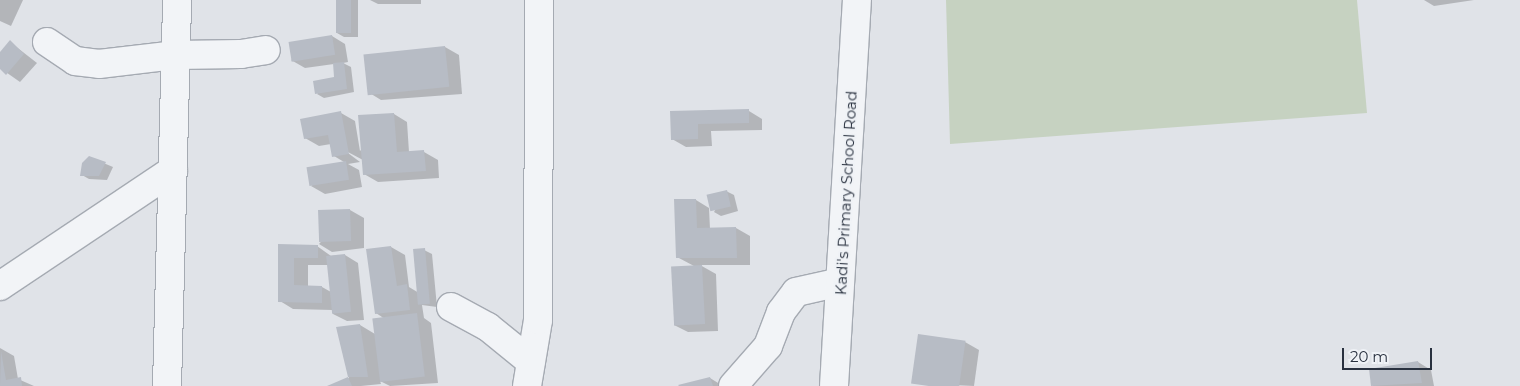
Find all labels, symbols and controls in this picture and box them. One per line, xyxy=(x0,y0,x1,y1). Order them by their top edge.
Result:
street label: Kadi's Primary School Road xyxy=(832,90,860,296)
scale bar xyxy=(1345,338,1435,370)
text: 20 m xyxy=(1350,347,1388,366)

